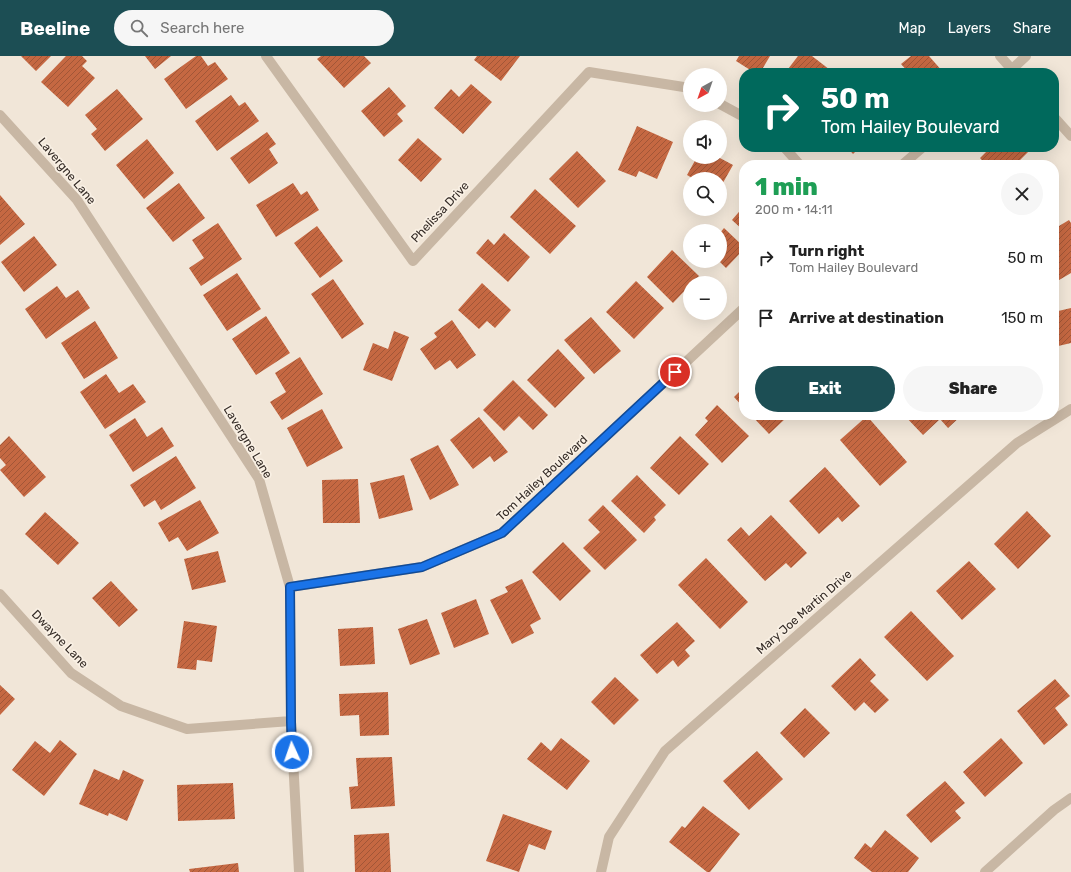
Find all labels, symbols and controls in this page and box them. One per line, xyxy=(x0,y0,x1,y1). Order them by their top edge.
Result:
search box xyxy=(114,10,394,46)
text: Beeline xyxy=(20,17,90,40)
icon: search xyxy=(128,17,150,39)
text: Search here xyxy=(160,19,244,37)
text: Map xyxy=(899,20,926,37)
text: Layers xyxy=(948,20,991,37)
text: Share xyxy=(1013,20,1051,37)
north arrow xyxy=(683,68,727,112)
map controls xyxy=(683,68,727,320)
text: 50 m xyxy=(821,82,890,115)
icon: right xyxy=(755,84,807,136)
text: Tom Hailey Boulevard xyxy=(821,116,1000,138)
button: sound xyxy=(683,120,727,164)
street label: Lavergne Lane xyxy=(35,135,99,207)
button: search xyxy=(683,172,727,216)
text: 1 min xyxy=(755,173,818,201)
button: close xyxy=(1001,173,1043,215)
street label: Phelissa Drive xyxy=(408,178,472,245)
text: 200 m · 14:11 xyxy=(755,202,833,217)
button: + xyxy=(683,224,727,268)
text: Turn right xyxy=(789,242,864,260)
icon: right xyxy=(755,247,777,269)
text: 50 m xyxy=(1008,249,1043,267)
text: Tom Hailey Boulevard xyxy=(789,260,918,275)
button: − xyxy=(683,276,727,320)
icon: arrive xyxy=(755,307,777,329)
text: Arrive at destination xyxy=(789,309,944,327)
text: 150 m xyxy=(1001,309,1043,327)
pin xyxy=(658,355,692,389)
icon: arrive xyxy=(664,361,686,383)
button: Exit xyxy=(755,366,895,412)
button: Share xyxy=(903,366,1043,412)
street label: Lavergne Lane xyxy=(221,403,275,481)
street label: Tom Hailey Boulevard xyxy=(494,432,590,524)
street label: Mary Joe Martin Drive xyxy=(754,567,855,657)
street label: Dwayne Lane xyxy=(29,607,91,671)
position arrow xyxy=(271,731,313,773)

